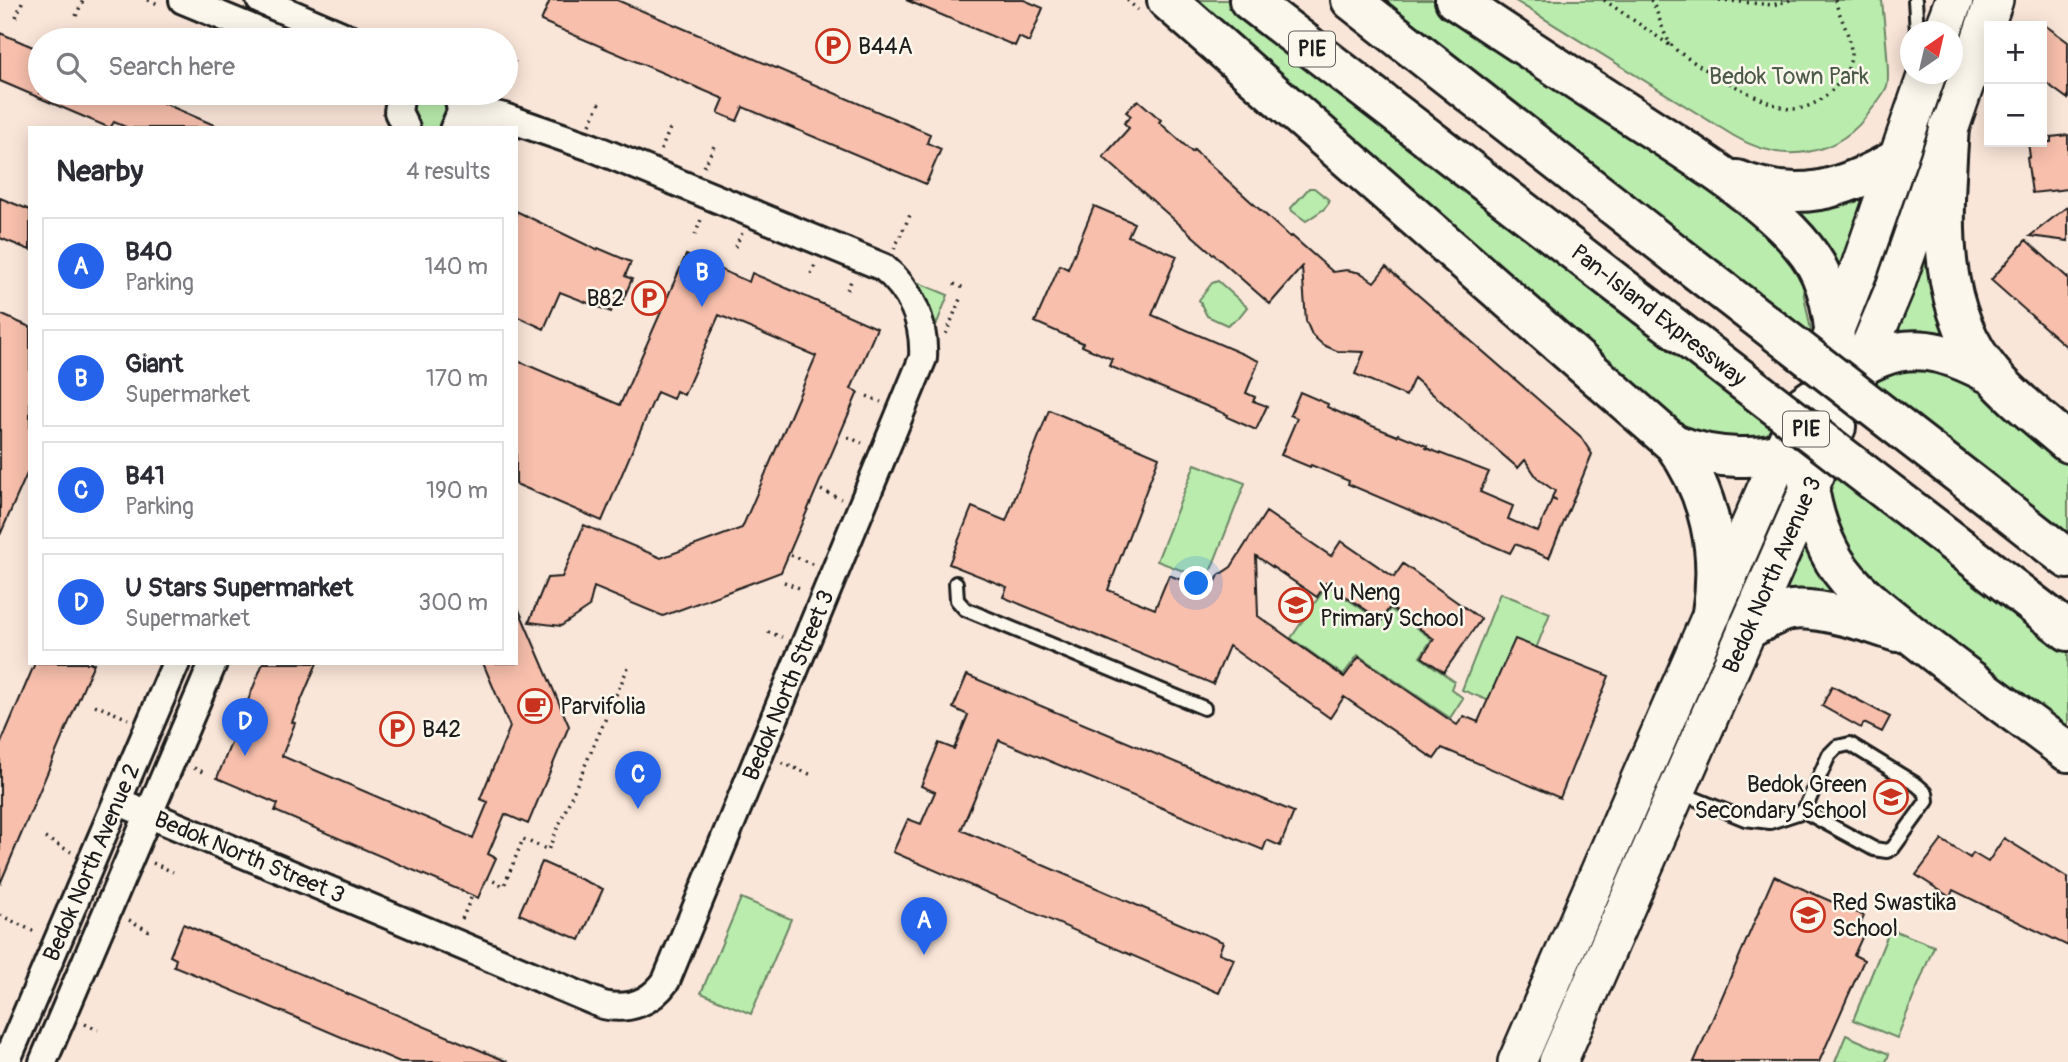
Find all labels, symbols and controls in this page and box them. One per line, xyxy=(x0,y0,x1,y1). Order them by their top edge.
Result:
north arrow xyxy=(1900,21,1963,84)
map controls xyxy=(1984,21,2047,147)
button: + xyxy=(1984,21,2047,84)
parking icon: B44A xyxy=(814,27,852,65)
search box xyxy=(28,28,518,105)
place label: B44A xyxy=(858,32,913,61)
road number: PIE xyxy=(1289,32,1335,66)
icon: search xyxy=(52,48,90,86)
text: Search here xyxy=(108,51,235,83)
park label: Bedok Town Park xyxy=(1709,62,1869,91)
button: − xyxy=(1984,84,2047,147)
text: Nearby xyxy=(56,153,143,190)
text: 4 results xyxy=(406,157,490,186)
text: B40 xyxy=(125,236,173,268)
street label: Pan-Island Expressway xyxy=(1565,238,1752,393)
pin: B xyxy=(679,249,725,307)
text: A xyxy=(74,252,88,281)
text: 140 m xyxy=(425,252,488,281)
text: Parking xyxy=(125,268,194,297)
parking icon: B82 xyxy=(630,279,668,317)
place label: B82 xyxy=(587,284,624,313)
text: Giant xyxy=(125,348,183,380)
text: B xyxy=(74,364,88,393)
text: 170 m xyxy=(426,364,488,393)
text: Supermarket xyxy=(125,380,250,409)
road number: PIE xyxy=(1783,412,1829,446)
text: B41 xyxy=(125,460,165,492)
street label: Bedok North Avenue 3 xyxy=(1716,472,1828,678)
text: C xyxy=(74,476,88,505)
text: 190 m xyxy=(426,476,488,505)
text: Parking xyxy=(125,492,194,521)
your location xyxy=(1179,566,1213,600)
text: U Stars Supermarket xyxy=(125,572,353,604)
place label: Yu Neng Primary School xyxy=(1319,578,1464,633)
street label: Bedok North Street 3 xyxy=(736,586,841,785)
school or university icon: Yu Neng Primary School xyxy=(1277,586,1315,624)
text: D xyxy=(74,588,88,617)
text: 300 m xyxy=(418,588,488,617)
text: Supermarket xyxy=(125,604,250,633)
cafe icon: Parvifolia xyxy=(516,687,554,725)
place label: Parvifolia xyxy=(560,692,646,721)
pin: D xyxy=(222,698,268,756)
parking icon: B42 xyxy=(378,710,416,748)
place label: B42 xyxy=(422,715,461,744)
pin: C xyxy=(615,751,661,809)
street label: Bedok North Avenue 2 xyxy=(37,759,146,966)
place label: Bedok Green Secondary School xyxy=(1694,770,1867,825)
school or university icon: Bedok Green Secondary School xyxy=(1872,778,1910,816)
street label: Bedok North Street 3 xyxy=(150,804,349,910)
place label: Red Swastika School xyxy=(1832,888,1956,943)
school or university icon: Red Swastika School xyxy=(1789,896,1827,934)
pin: A xyxy=(901,897,947,955)

